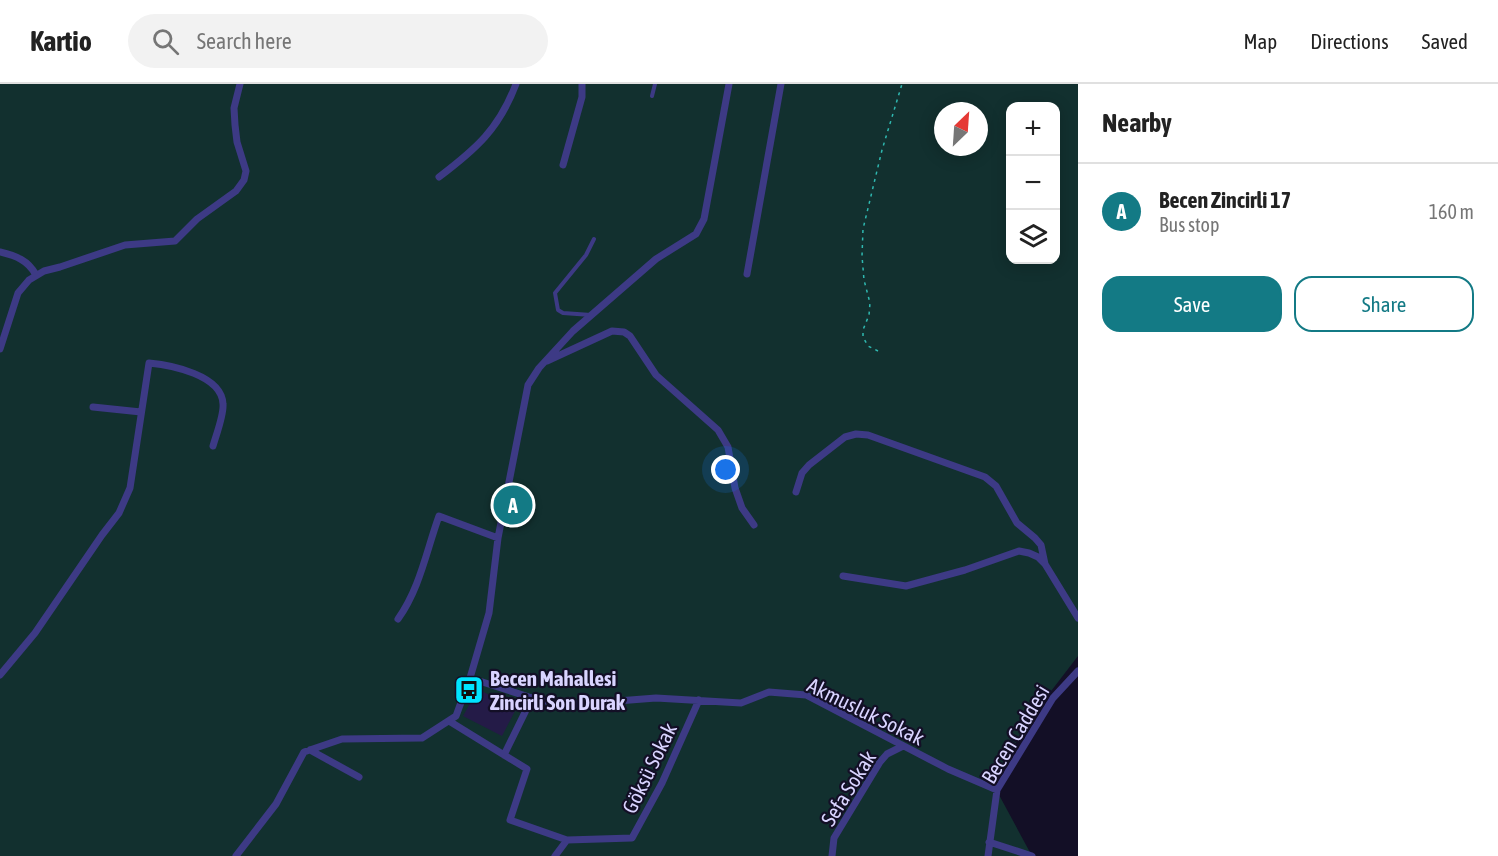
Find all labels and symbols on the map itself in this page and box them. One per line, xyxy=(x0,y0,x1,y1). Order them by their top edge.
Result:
north arrow xyxy=(934,102,988,156)
your location xyxy=(711,455,740,484)
pin: A xyxy=(494,482,532,528)
place label: Becen Mahallesi Zincirli Son Durak xyxy=(490,666,626,714)
street label: Akmusluk Sokak xyxy=(804,672,928,750)
bus stop icon: Becen Mahallesi Zincirli Son Durak xyxy=(453,674,485,706)
street label: Becen Caddesi xyxy=(976,680,1054,788)
street label: Göksü Sokak xyxy=(617,719,681,817)
street label: Sefa Sokak xyxy=(816,746,880,830)

